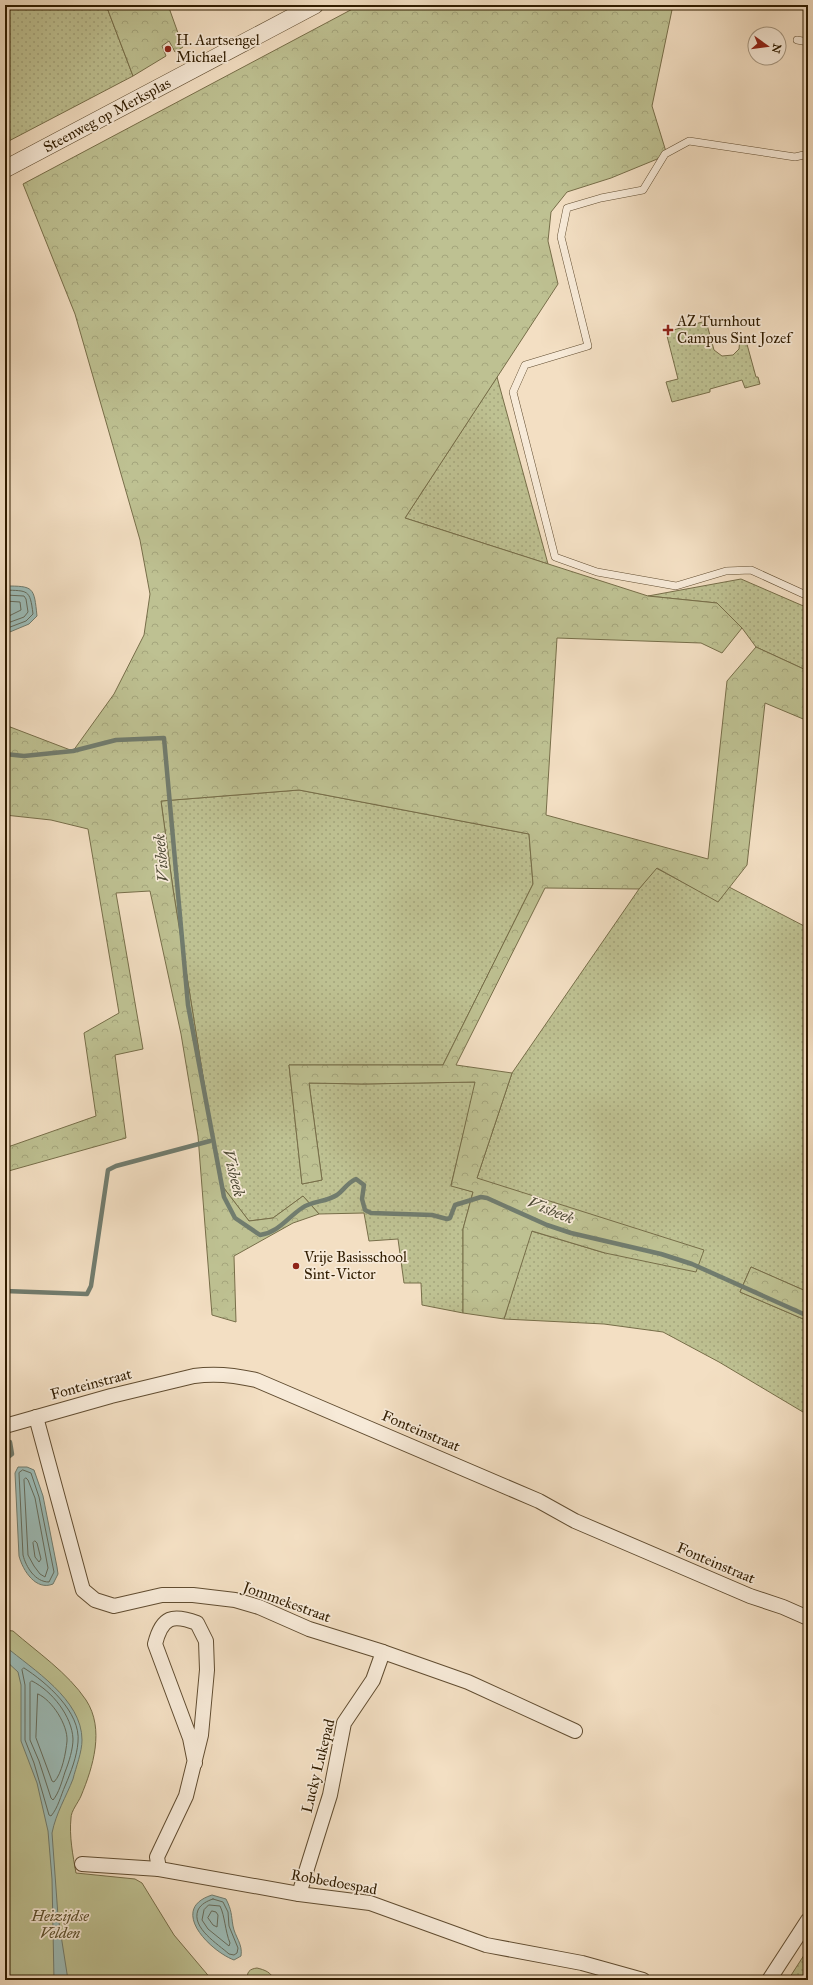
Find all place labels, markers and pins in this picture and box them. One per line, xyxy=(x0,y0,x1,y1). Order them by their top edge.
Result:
place label: H. Aartsengel Michael xyxy=(176,31,261,66)
marker: H. Aartsengel Michael xyxy=(163,44,173,54)
place label: AZ Turnhout Campus Sint Jozef xyxy=(676,312,794,348)
marker: AZ Turnhout Campus Sint Jozef xyxy=(662,324,674,336)
place label: Vrije Basisschool Sint-Victor xyxy=(303,1248,408,1283)
marker: Vrije Basisschool Sint-Victor xyxy=(291,1261,301,1271)

